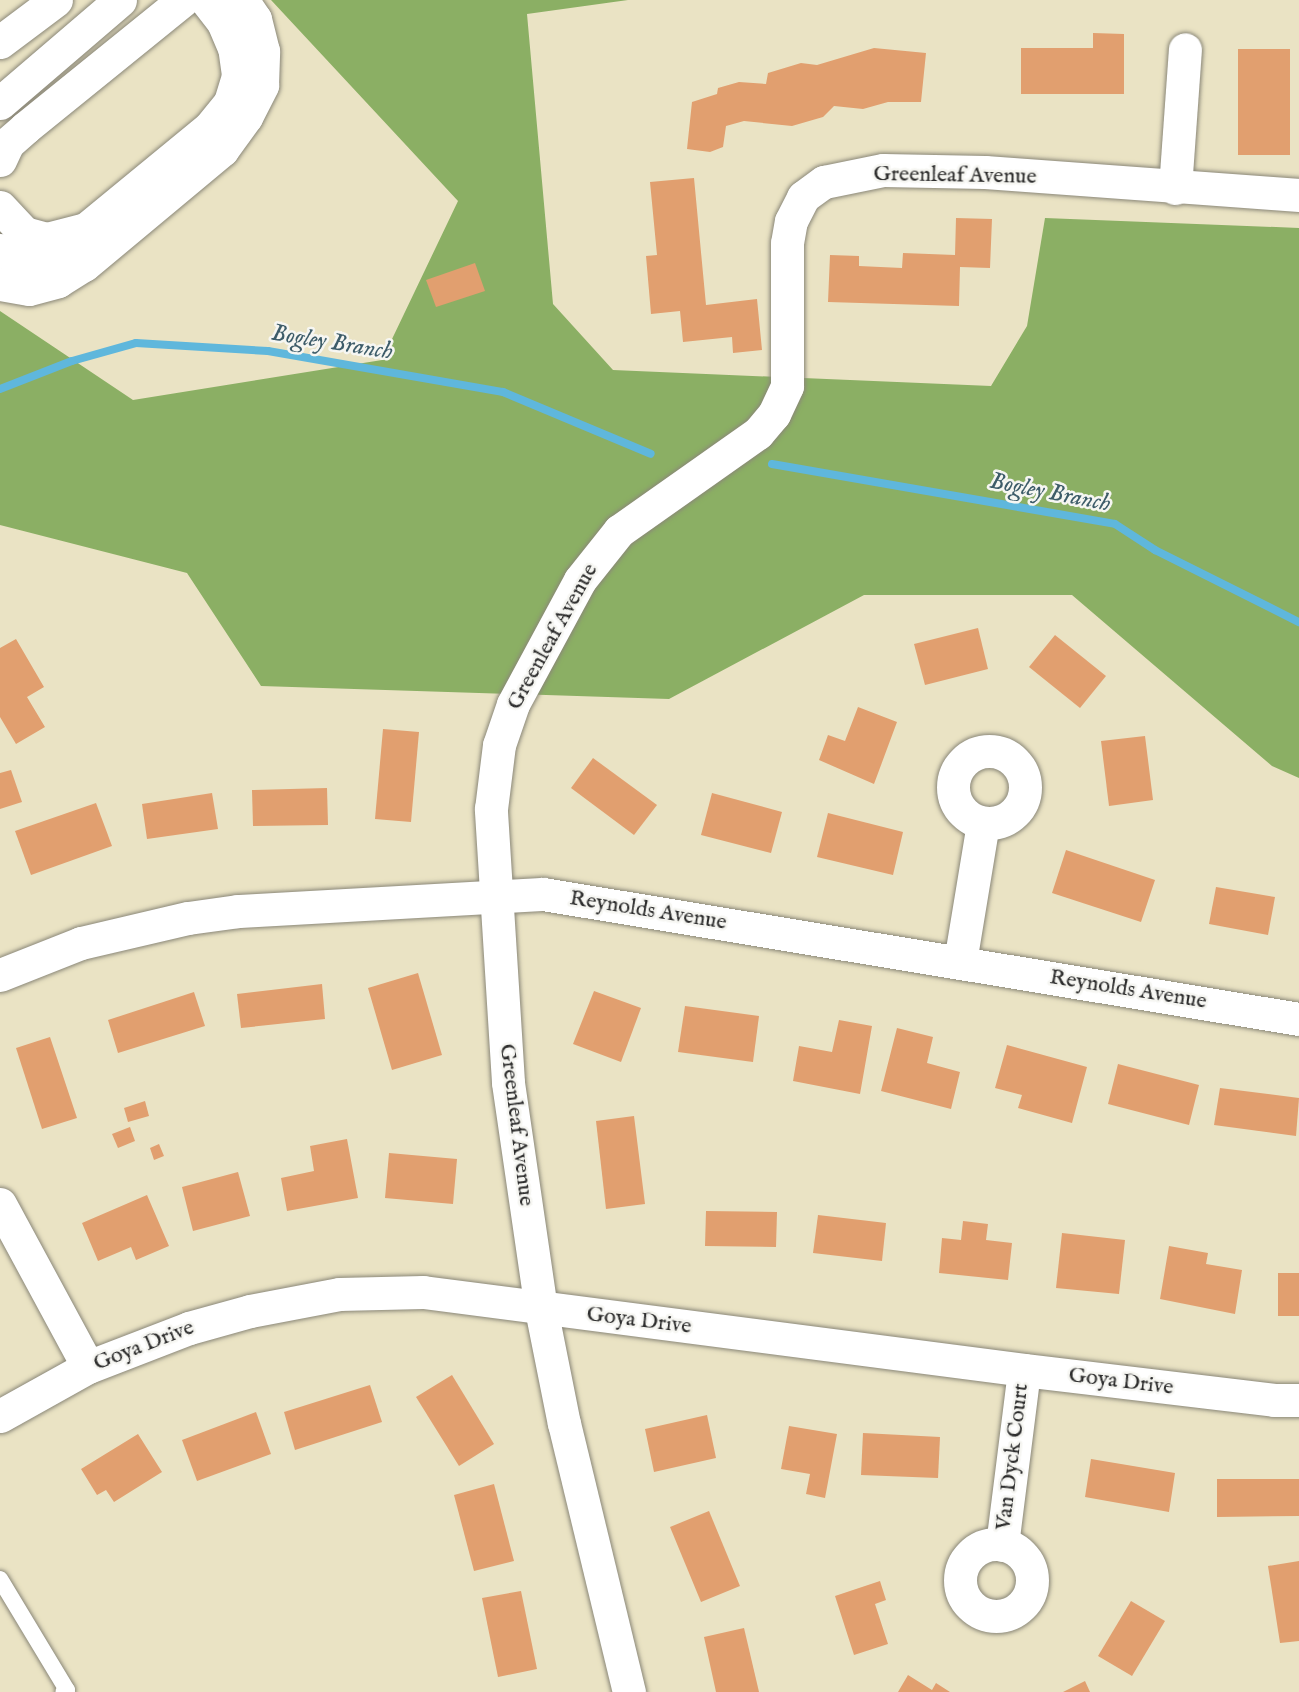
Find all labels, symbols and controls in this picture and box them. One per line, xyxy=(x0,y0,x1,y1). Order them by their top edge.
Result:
street label: Greenleaf Avenue xyxy=(873,161,1037,191)
water label: Bogley Branch xyxy=(269,319,395,367)
water label: Bogley Branch xyxy=(987,467,1113,519)
street label: Greenleaf Avenue xyxy=(502,559,604,715)
street label: Reynolds Avenue xyxy=(568,886,728,936)
street label: Reynolds Avenue xyxy=(1048,965,1208,1015)
street label: Greenleaf Avenue xyxy=(493,1042,539,1208)
street label: Goya Drive xyxy=(585,1301,693,1341)
street label: Goya Drive xyxy=(90,1315,198,1377)
street label: Goya Drive xyxy=(1067,1362,1175,1402)
street label: Van Dyck Court xyxy=(991,1382,1035,1532)

